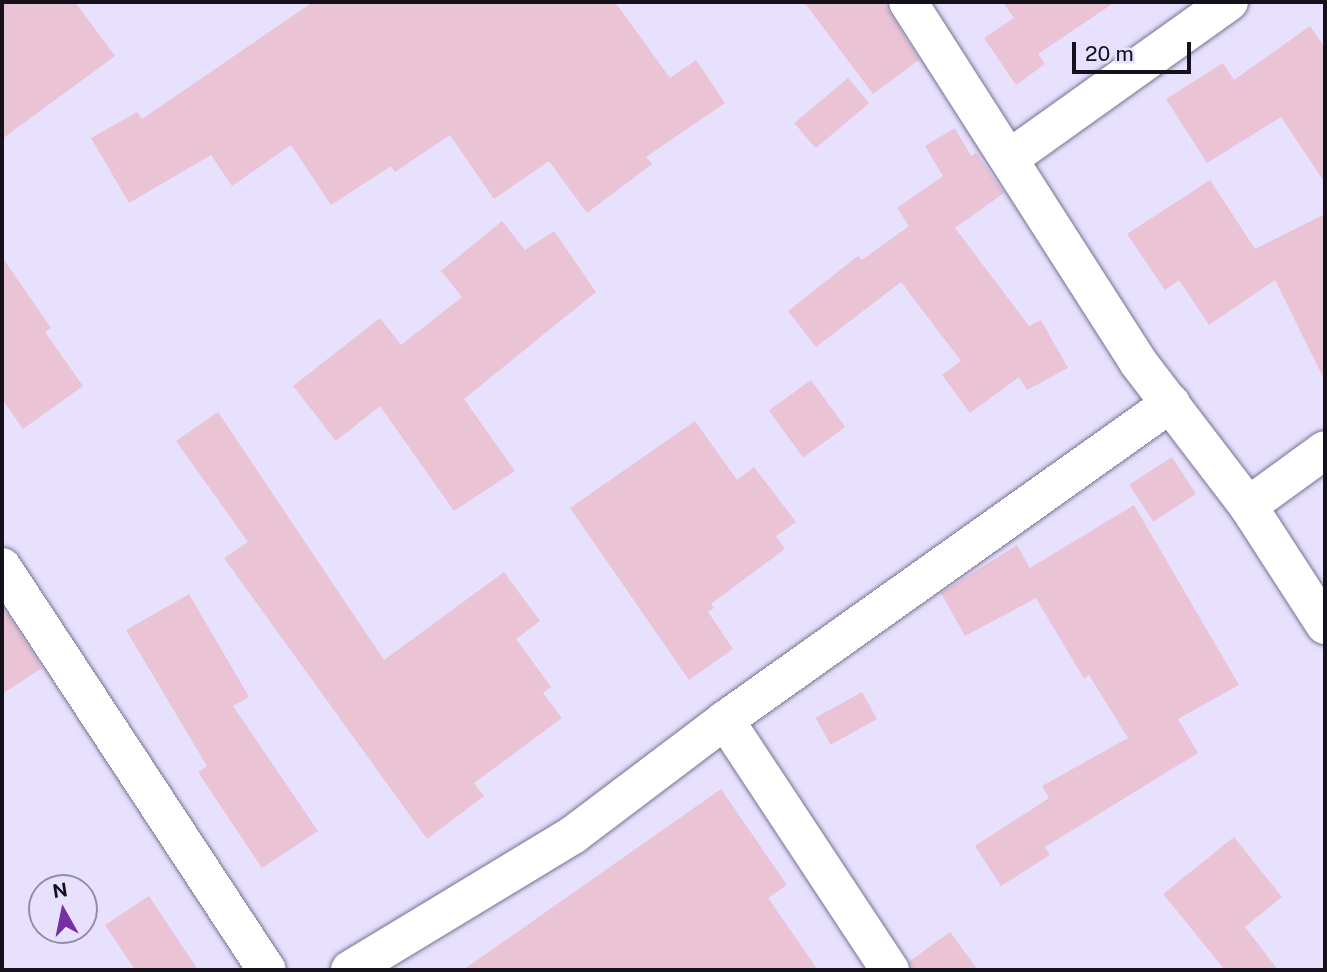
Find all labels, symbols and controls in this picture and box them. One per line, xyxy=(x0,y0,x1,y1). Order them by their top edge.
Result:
scale bar xyxy=(1075,28,1194,72)
text: 20 m xyxy=(1085,41,1134,66)
north arrow xyxy=(28,874,98,944)
text: N xyxy=(51,878,69,902)

